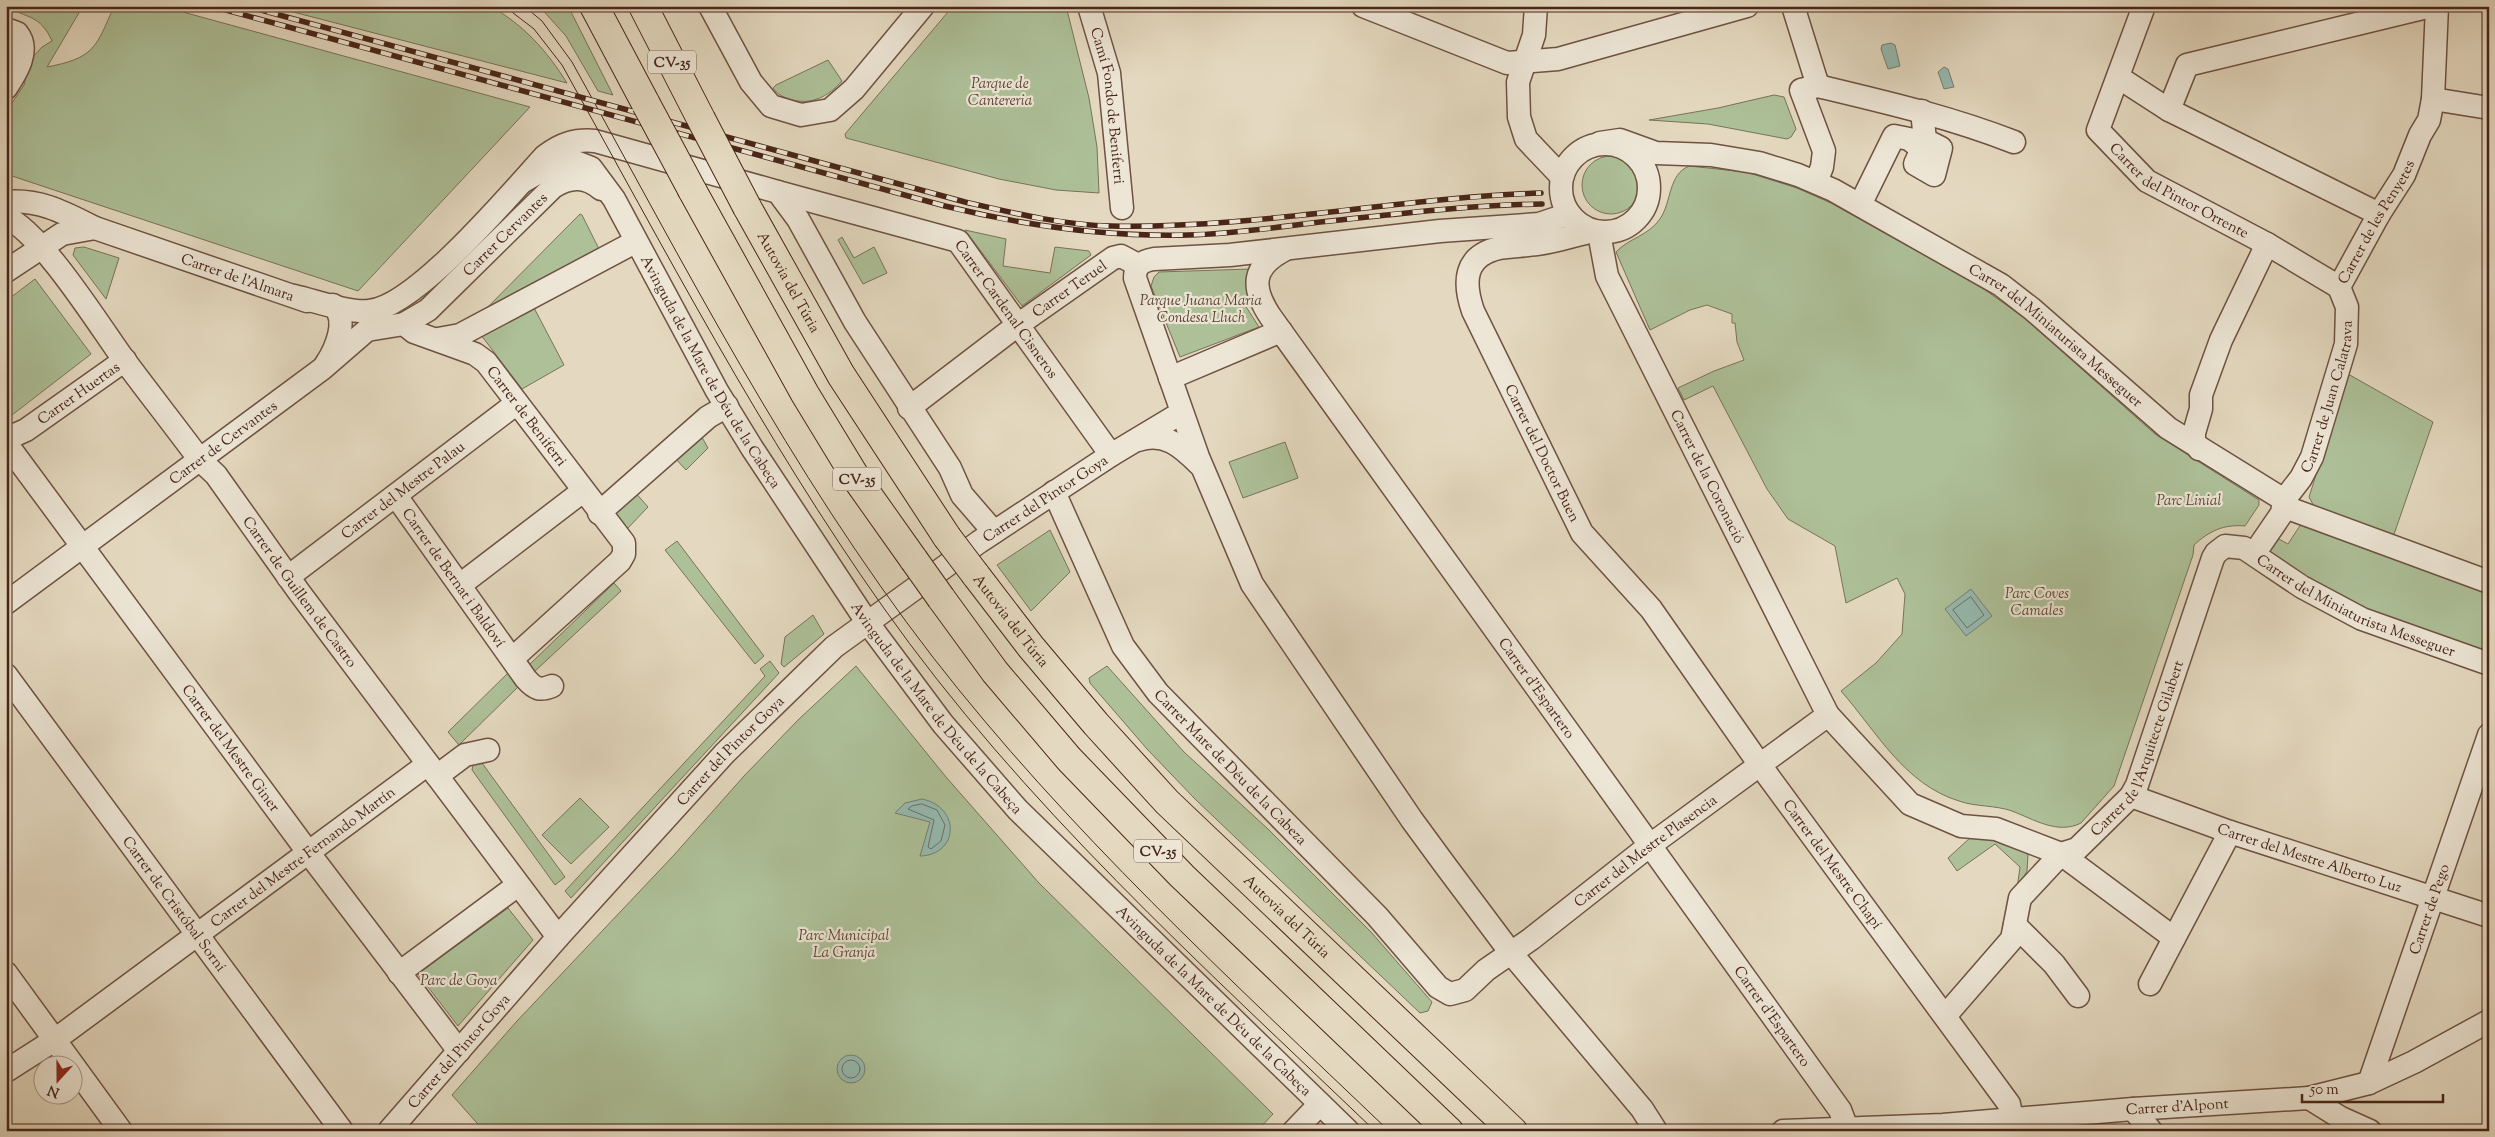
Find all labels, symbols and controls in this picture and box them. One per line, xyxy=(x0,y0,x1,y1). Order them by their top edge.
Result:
street label: Camí Fondo de Beniferri xyxy=(1084,25,1129,185)
road number: CV-35 xyxy=(648,51,696,74)
park label: Parque de Cantereria xyxy=(968,74,1032,112)
street label: Carrer del Pintor Orrente xyxy=(2104,139,2252,245)
street label: Carrer de les Penyetes xyxy=(2334,157,2421,288)
street label: Carrer Cervantes xyxy=(459,189,553,282)
street label: Autovia del Túria xyxy=(751,228,824,337)
street label: Carrer Cardenal Cisneros xyxy=(948,236,1062,383)
street label: Carrer de l'Almara xyxy=(178,249,297,308)
street label: Avinguda de la Mare de Déu de la Cabeça xyxy=(634,252,785,493)
street label: Carrer Teruel xyxy=(1028,256,1112,324)
street label: Carrer del Miniaturista Messeguer xyxy=(1964,260,2147,413)
park label: Parque Juana Maria Condesa Lluch xyxy=(1140,291,1262,329)
street label: Carrer de Juan Calatrava xyxy=(2296,320,2359,477)
street label: Carrer Huertas xyxy=(34,358,125,431)
street label: Carrer de Beniferri xyxy=(481,362,571,471)
street label: Carrer del Doctor Buen xyxy=(1499,381,1584,526)
street label: Carrer de Cervantes xyxy=(165,396,282,491)
street label: Carrer de la Coronació xyxy=(1664,407,1749,547)
street label: Carrer del Mestre Palau xyxy=(337,437,470,545)
street label: Carrer del Pintor Goya xyxy=(979,451,1113,549)
road number: CV-35 xyxy=(833,468,881,490)
park label: Parc Linial xyxy=(2157,491,2221,512)
street label: Carrer de Bernat i Baldoví xyxy=(396,504,509,652)
street label: Carrer de Guillem de Castro xyxy=(237,513,361,672)
street label: Carrer del Miniaturista Messeguer xyxy=(2252,550,2458,663)
street label: Autovia del Túria xyxy=(967,571,1053,673)
park label: Parc Coves Camales xyxy=(2005,584,2069,622)
street label: Avinguda de la Mare de Déu de la Cabeça xyxy=(845,599,1026,820)
street label: Carrer d'Espartero xyxy=(1492,634,1579,743)
street label: Carrer de l'Arquitecte Gilabert xyxy=(2087,658,2190,842)
street label: Carrer del Mestre Giner xyxy=(176,681,284,817)
street label: Carrer Mare de Déu de la Cabeza xyxy=(1148,685,1311,851)
street label: Carrer del Pintor Goya xyxy=(673,692,790,811)
street label: Carrer del Mestre Fernando Martín xyxy=(207,782,400,933)
street label: Carrer del Mestre Plasencia xyxy=(1570,790,1722,913)
street label: Carrer del Mestre Chapí xyxy=(1777,796,1886,934)
street label: Carrer del Mestre Alberto Luz xyxy=(2214,819,2405,899)
street label: Carrer de Cristóbal Sorní xyxy=(116,832,230,977)
road number: CV-35 xyxy=(1134,839,1182,862)
street label: Carrer de Pego xyxy=(2405,861,2456,958)
street label: Autovia del Túria xyxy=(1238,871,1334,964)
street label: Avinguda de la Mare de Déu de la Cabeça xyxy=(1110,902,1316,1102)
park label: Parc Municipal La Granja xyxy=(799,926,890,964)
street label: Carrer d'Espartero xyxy=(1728,962,1815,1072)
park label: Parc de Goya xyxy=(420,971,498,992)
street label: Carrer del Pintor Goya xyxy=(404,990,516,1114)
north arrow xyxy=(32,1054,82,1104)
scale bar xyxy=(2302,1072,2444,1104)
text: N xyxy=(45,1079,63,1102)
text: 50 m xyxy=(2309,1080,2339,1101)
street label: Carrer d'Alpont xyxy=(2125,1094,2229,1122)

